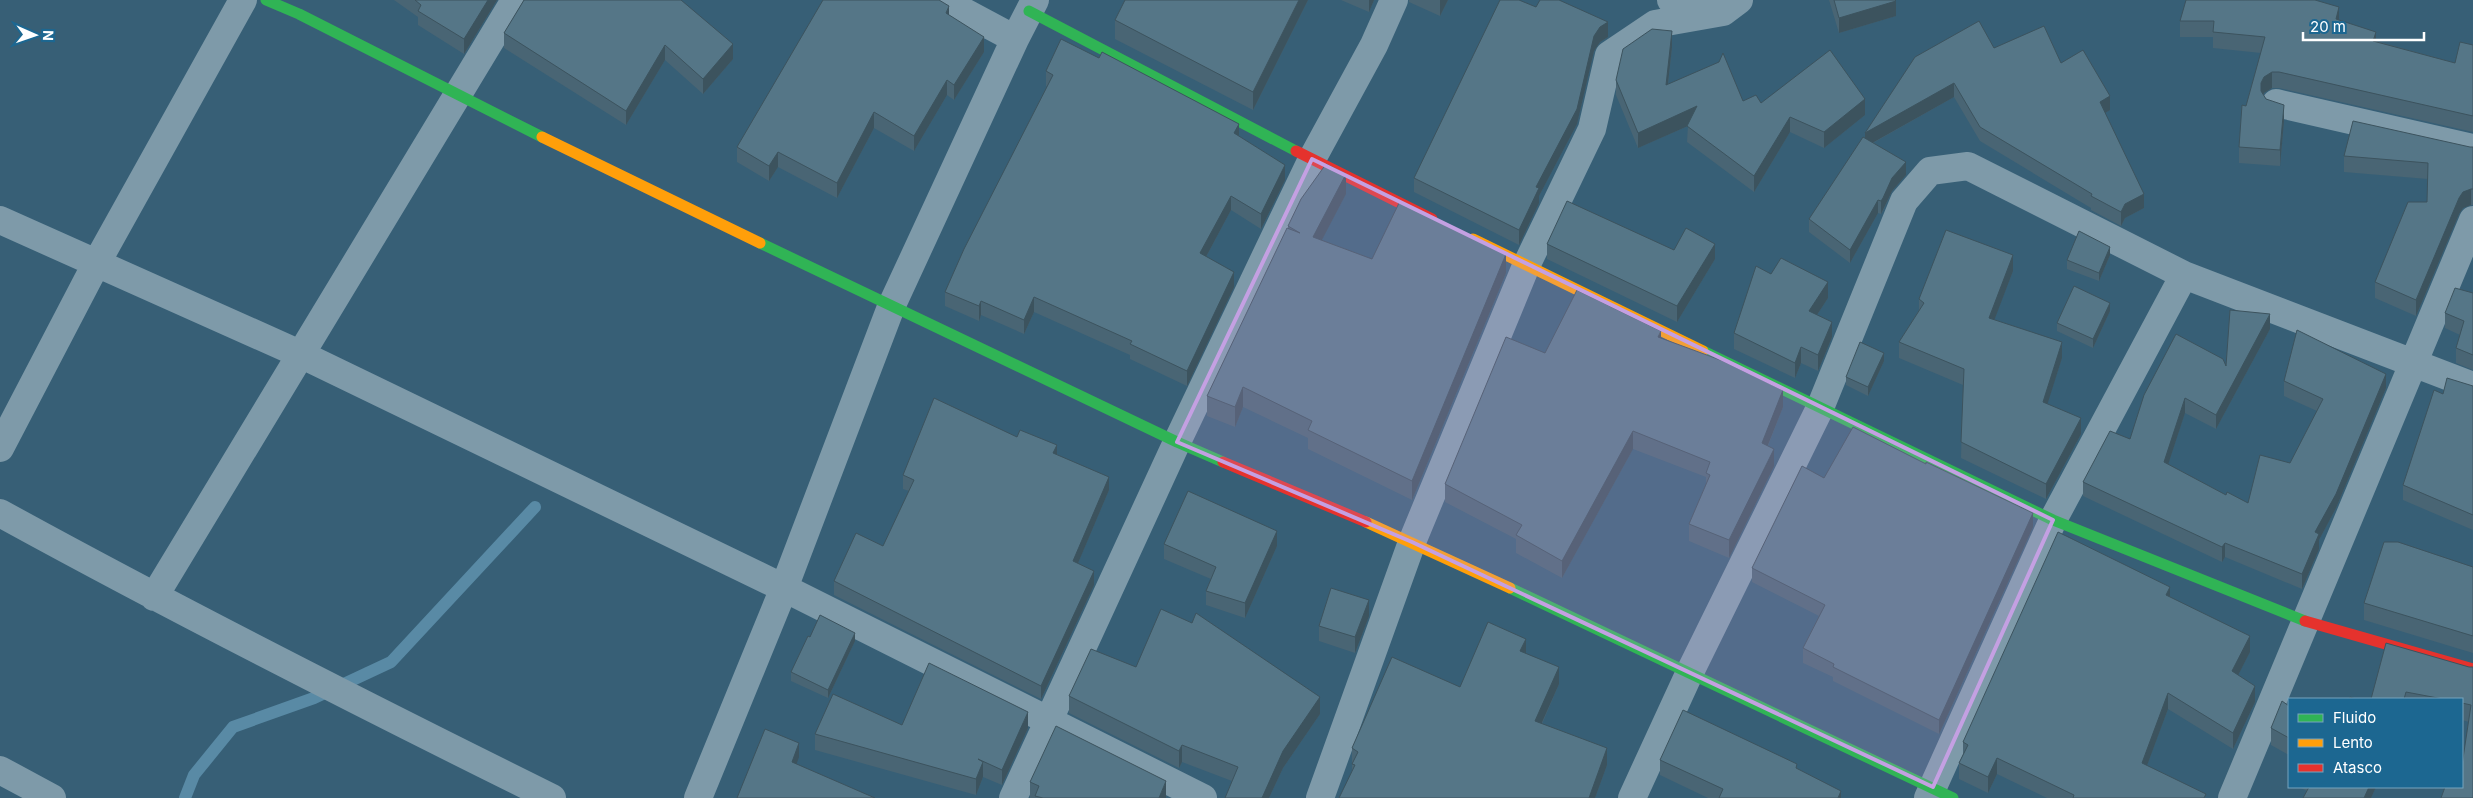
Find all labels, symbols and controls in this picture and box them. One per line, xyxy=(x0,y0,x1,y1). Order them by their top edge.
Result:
north arrow xyxy=(10,10,60,60)
scale bar xyxy=(2303,10,2424,42)
text: 20 m xyxy=(2310,17,2346,36)
text: N xyxy=(40,30,57,41)
legend xyxy=(2288,698,2463,788)
text: Fluido xyxy=(2333,708,2376,727)
text: Lento xyxy=(2333,733,2373,752)
text: Atasco xyxy=(2333,758,2382,777)

